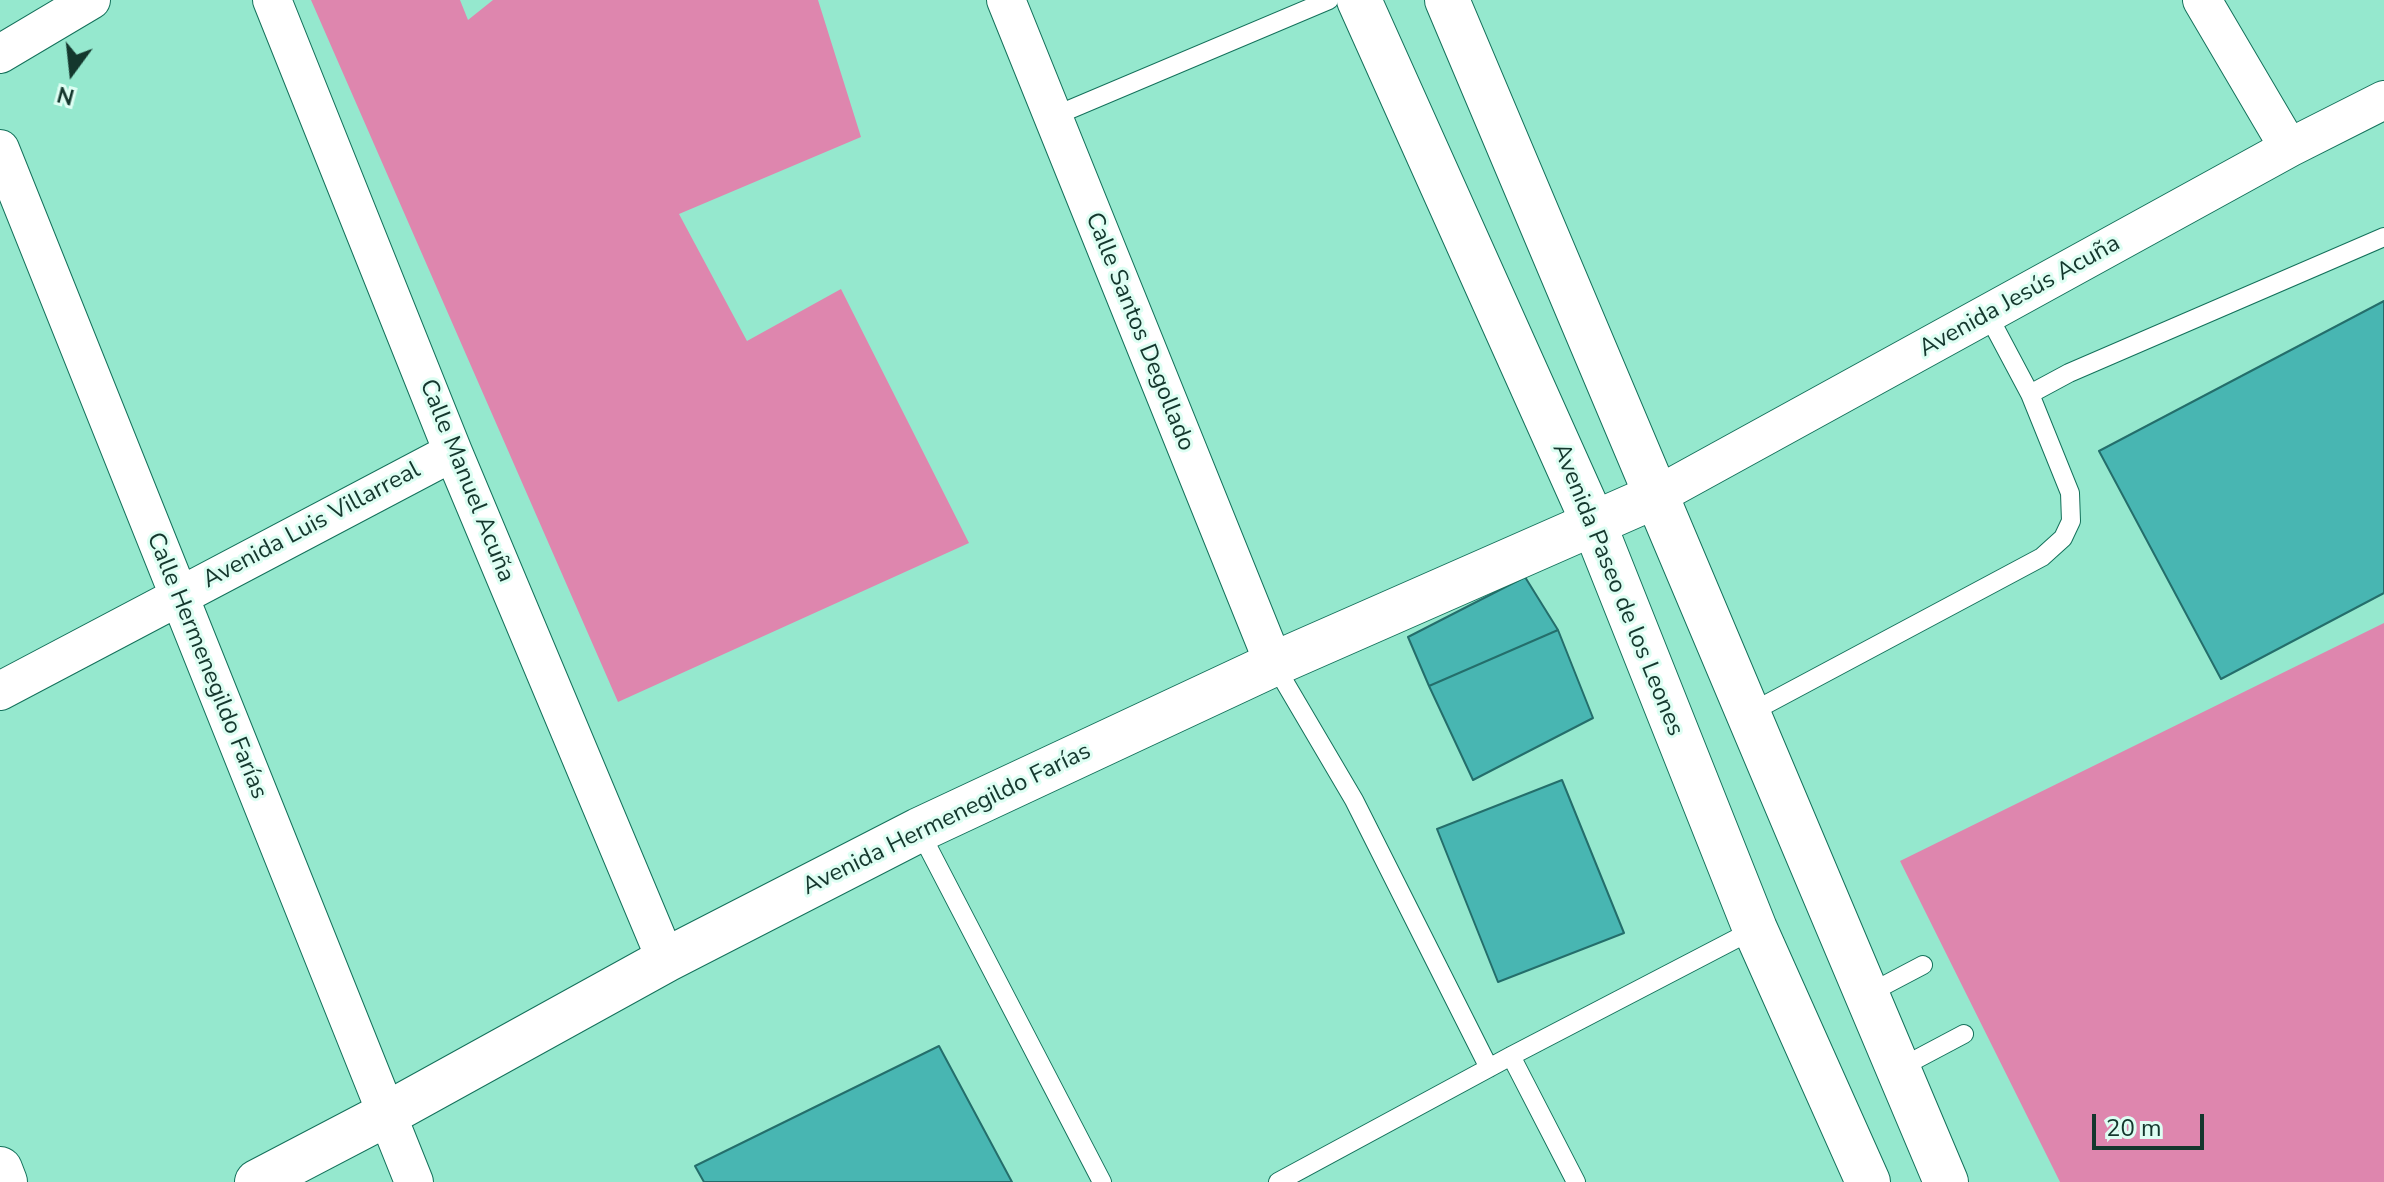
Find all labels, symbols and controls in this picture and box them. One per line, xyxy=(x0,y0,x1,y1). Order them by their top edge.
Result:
north arrow xyxy=(32,32,112,112)
text: N xyxy=(54,79,78,112)
street label: Calle Santos Degollado xyxy=(1078,209,1200,455)
street label: Avenida Jesús Acuña xyxy=(1914,230,2126,364)
street label: Calle Manuel Acuña xyxy=(412,375,520,587)
street label: Avenida Paseo de los Leones xyxy=(1545,440,1689,740)
street label: Avenida Luis Villarreal xyxy=(198,456,426,596)
street label: Calle Hermenegildo Farías xyxy=(139,529,273,803)
street label: Avenida Hermenegildo Farías xyxy=(798,738,1096,902)
scale bar xyxy=(2096,1098,2208,1148)
text: 20 m xyxy=(2106,1112,2162,1144)

